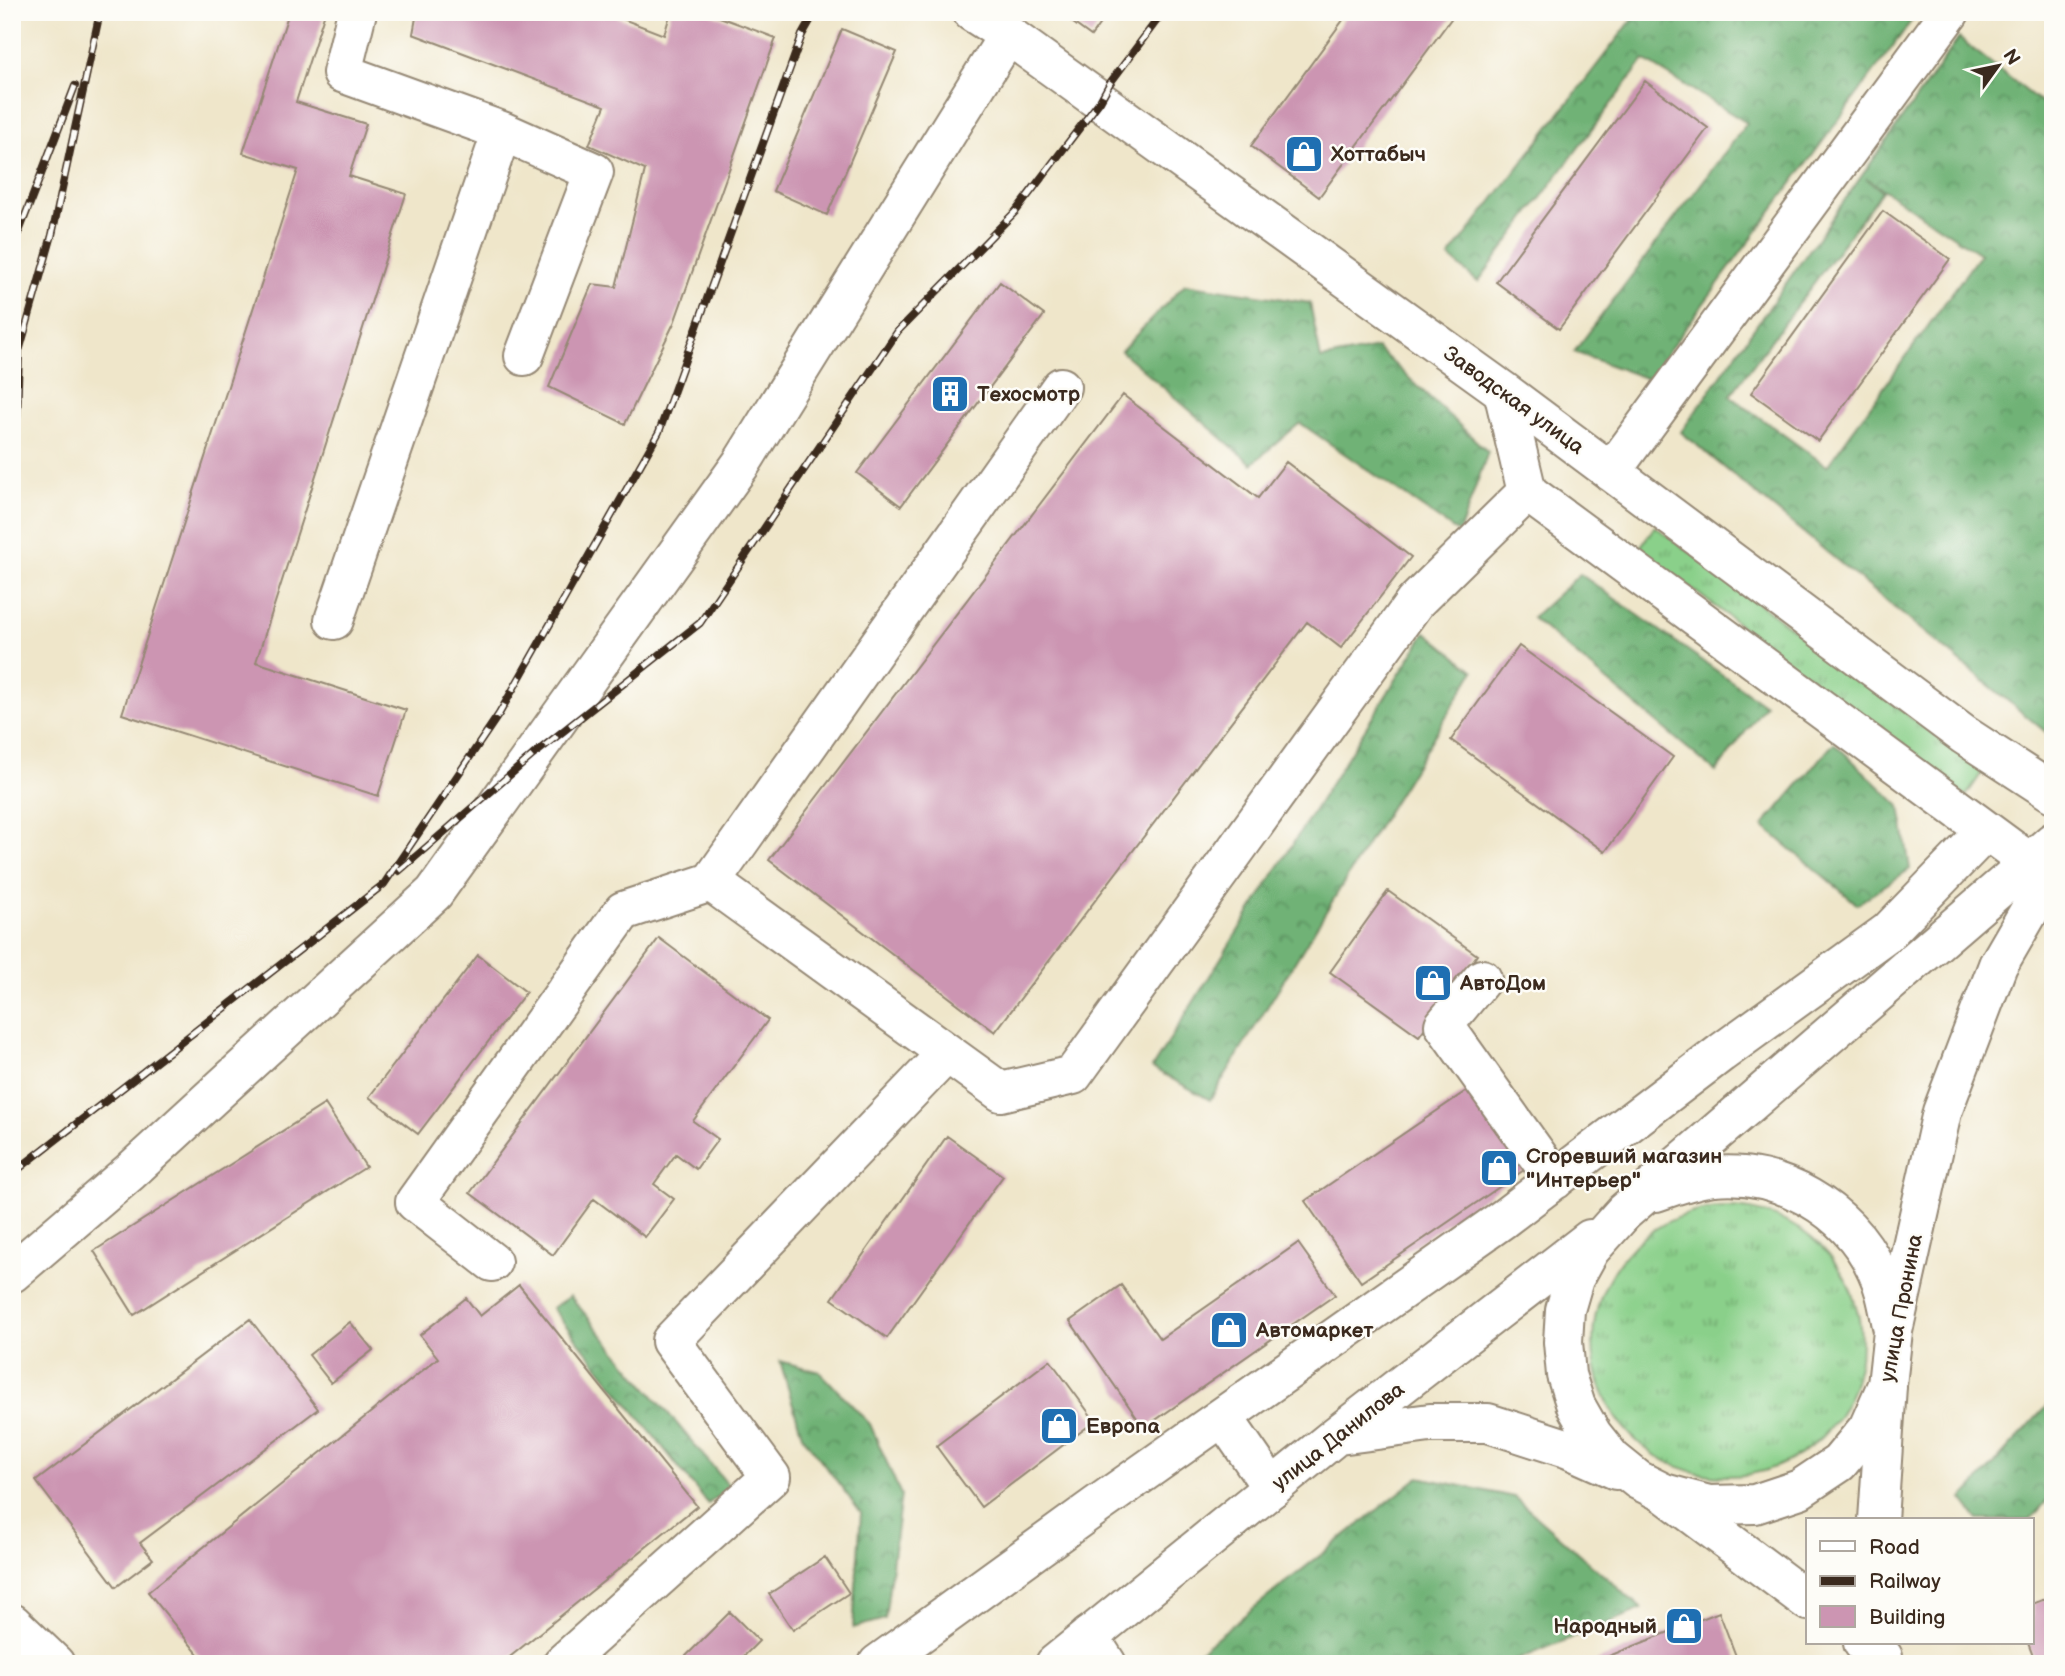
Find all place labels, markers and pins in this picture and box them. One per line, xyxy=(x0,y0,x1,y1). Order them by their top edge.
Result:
shop icon: Хоттабыч xyxy=(1283,133,1325,175)
place label: Хоттабыч xyxy=(1330,142,1426,167)
building icon: Техосмотр xyxy=(929,373,971,415)
place label: Техосмотр xyxy=(977,382,1081,407)
shop icon: АвтоДом xyxy=(1412,962,1454,1004)
place label: АвтоДом xyxy=(1459,971,1546,996)
place label: Сгоревший магазин "Интерьер" xyxy=(1526,1144,1722,1193)
shop icon: Сгоревший магазин "Интерьер" xyxy=(1478,1147,1520,1189)
shop icon: Автомаркет xyxy=(1208,1309,1250,1351)
place label: Автомаркет xyxy=(1255,1318,1373,1343)
shop icon: Европа xyxy=(1038,1405,1080,1447)
place label: Европа xyxy=(1086,1414,1160,1439)
shop icon: Народный xyxy=(1663,1605,1705,1647)
place label: Народный xyxy=(1553,1614,1657,1639)

